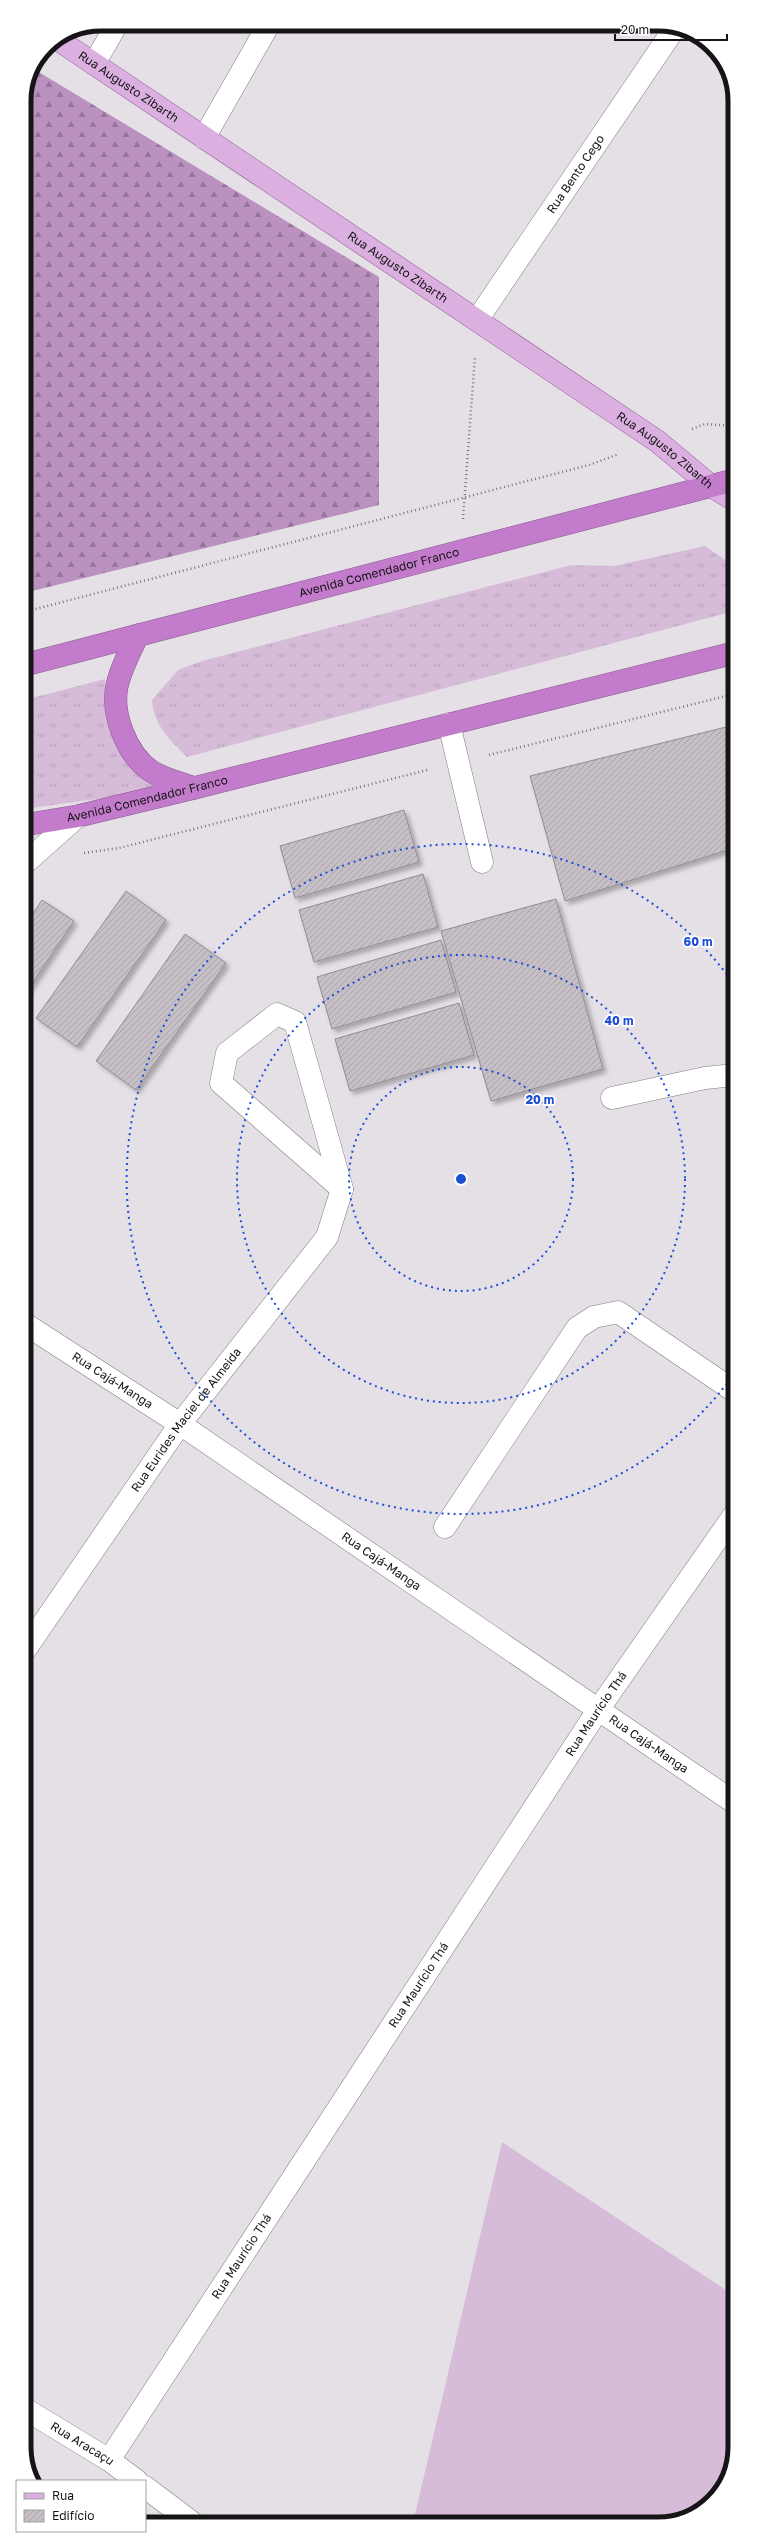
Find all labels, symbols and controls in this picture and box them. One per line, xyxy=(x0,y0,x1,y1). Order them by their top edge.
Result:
scale bar xyxy=(615,16,727,42)
text: 20 m xyxy=(621,22,649,37)
street label: Rua Augusto Zibarth xyxy=(76,47,182,125)
street label: Rua Bento Cego xyxy=(543,132,607,216)
street label: Rua Augusto Zibarth xyxy=(345,228,451,306)
street label: Rua Augusto Zibarth xyxy=(614,408,716,492)
street label: Avenida Comendador Franco xyxy=(297,544,461,600)
street label: Avenida Comendador Franco xyxy=(66,772,229,825)
text: 60 m xyxy=(684,934,712,949)
text: 40 m xyxy=(605,1013,633,1028)
text: 20 m xyxy=(526,1092,554,1107)
centre of rings xyxy=(454,1172,468,1186)
street label: Rua Eurides Maciel de Almeida xyxy=(128,1344,244,1495)
street label: Rua Cajá-Manga xyxy=(69,1348,156,1412)
street label: Rua Cajá-Manga xyxy=(339,1528,424,1593)
street label: Rua Maurício Thá xyxy=(562,1668,630,1759)
street label: Rua Cajá-Manga xyxy=(606,1711,692,1776)
street label: Rua Maurício Thá xyxy=(385,1939,452,2030)
street label: Rua Maurício Thá xyxy=(208,2211,275,2302)
street label: Rua Aracaçu xyxy=(48,2418,117,2468)
legend xyxy=(16,2480,146,2532)
text: Rua xyxy=(52,2488,74,2503)
text: Edifício xyxy=(52,2508,94,2523)

